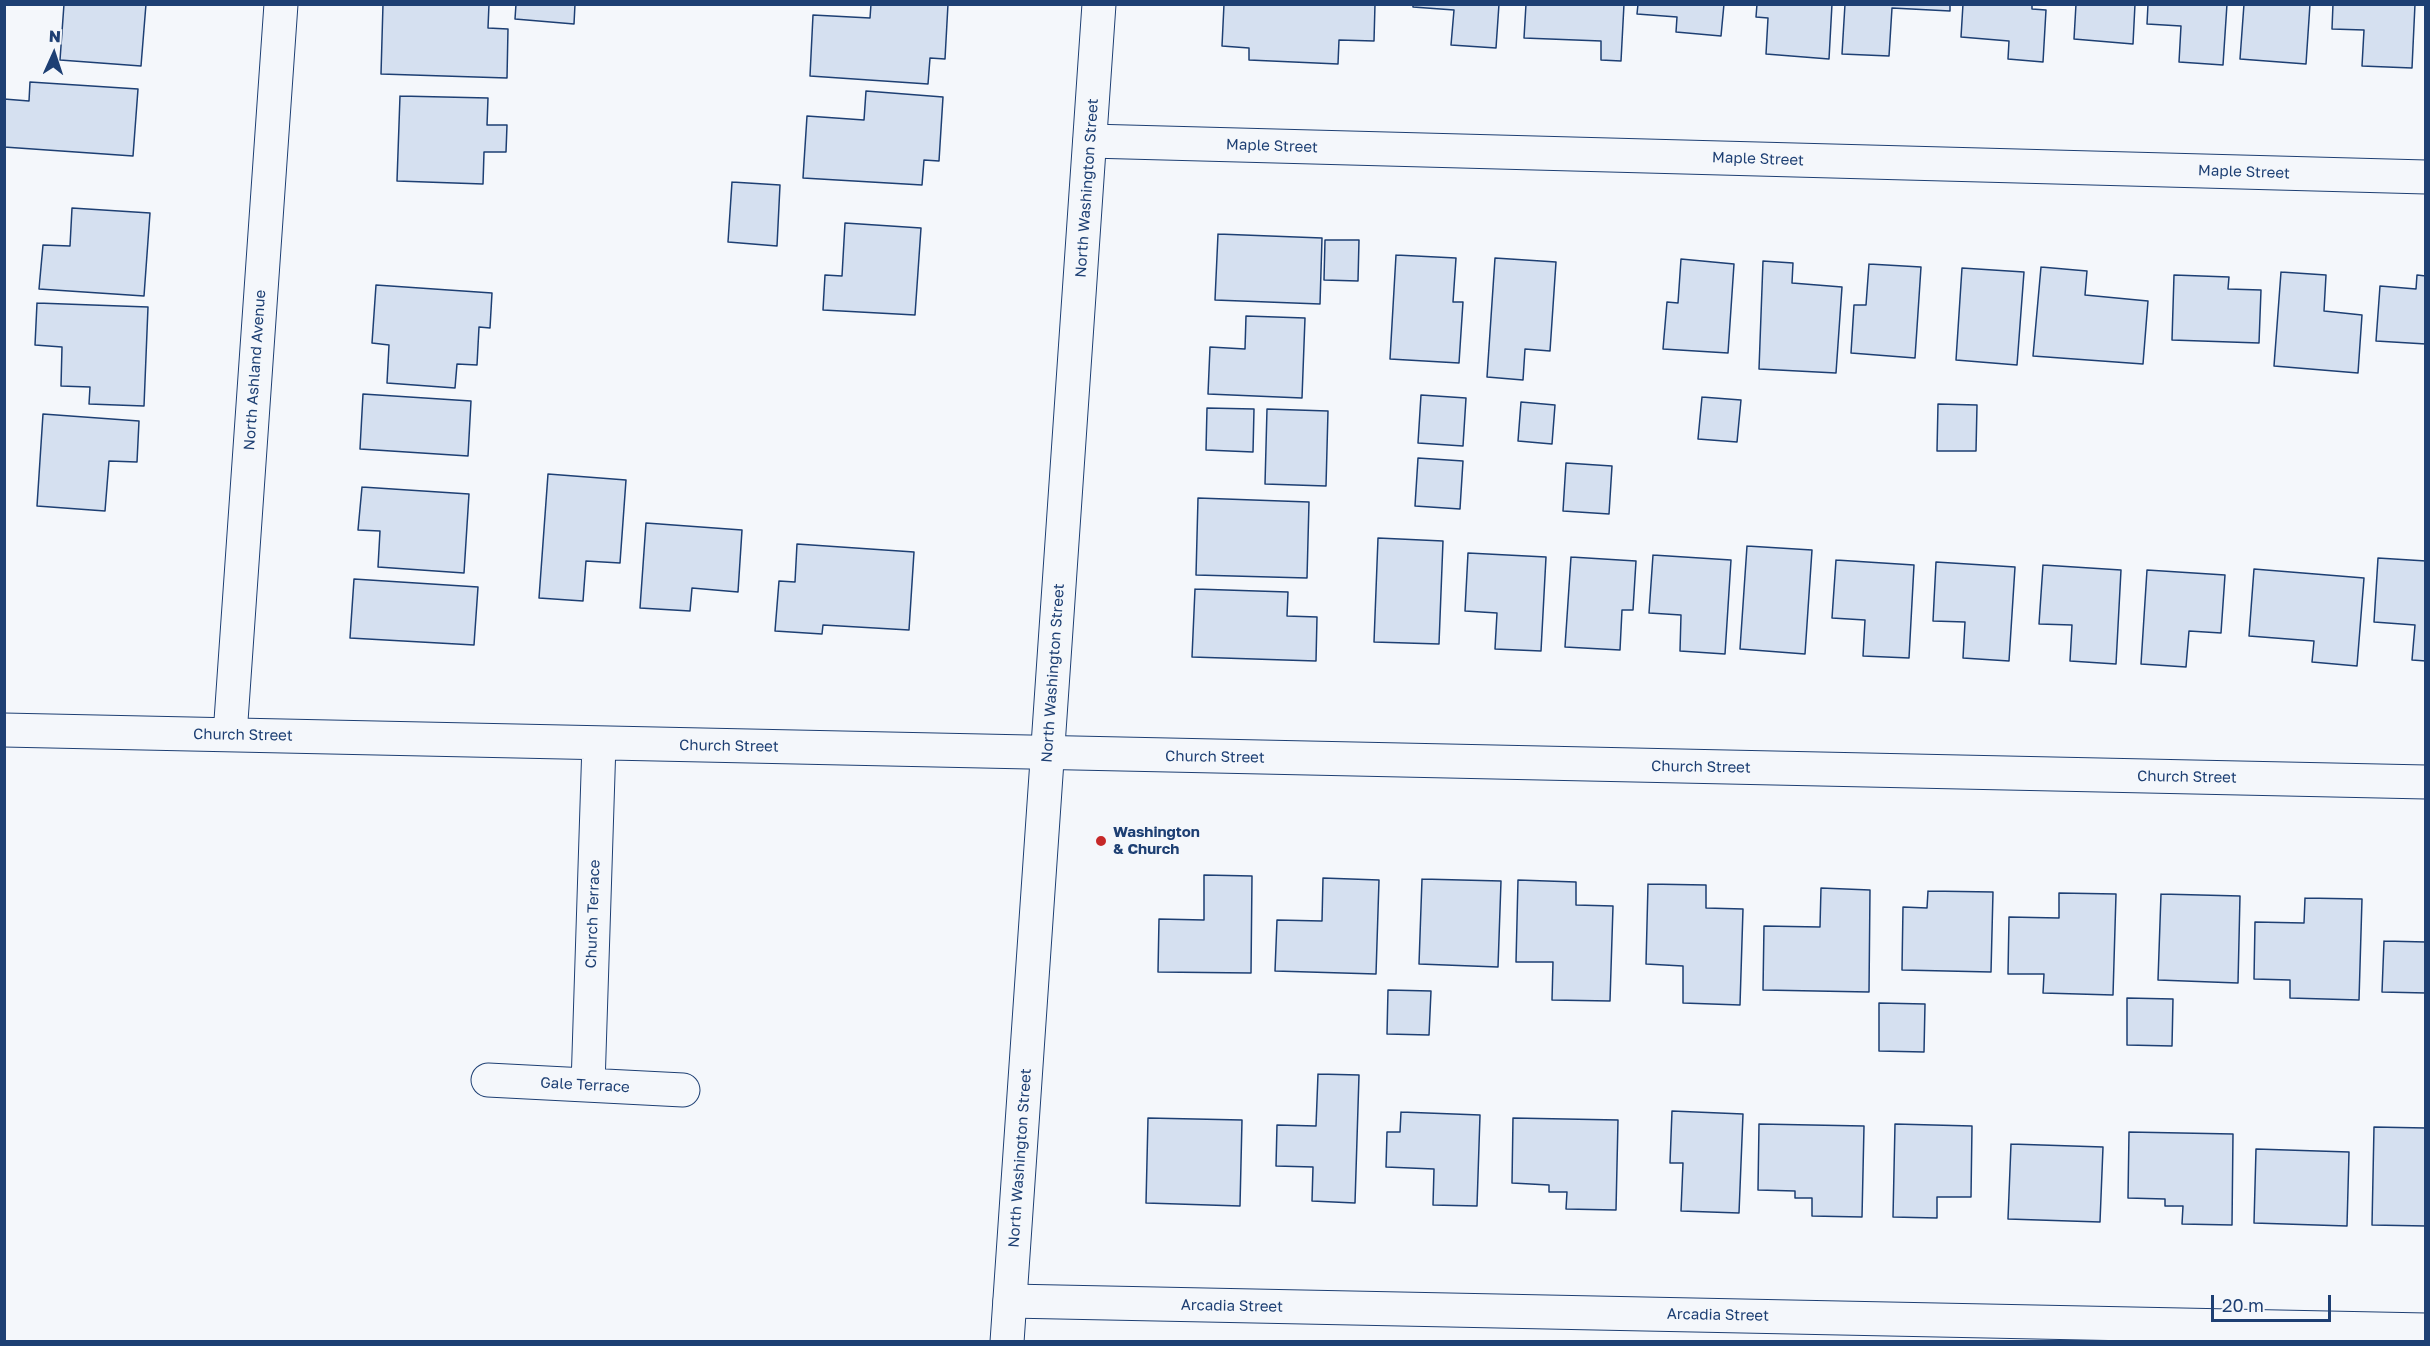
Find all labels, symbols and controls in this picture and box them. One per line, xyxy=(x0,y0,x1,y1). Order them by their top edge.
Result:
north arrow xyxy=(24,24,84,84)
text: N xyxy=(48,26,62,46)
street label: North Washington Street xyxy=(1072,98,1102,278)
street label: Maple Street xyxy=(1226,135,1318,157)
street label: Maple Street xyxy=(1712,148,1804,170)
street label: Maple Street xyxy=(2198,161,2290,183)
street label: North Ashland Avenue xyxy=(240,289,270,451)
street label: North Washington Street xyxy=(1038,583,1068,763)
street label: Church Street xyxy=(193,725,293,745)
street label: Church Street xyxy=(679,736,779,756)
street label: Church Street xyxy=(1165,747,1265,767)
street label: Church Street xyxy=(1651,757,1751,777)
street label: Church Street xyxy=(2137,767,2237,787)
place label: Washington & Church xyxy=(1113,823,1200,858)
marker: Washington & Church xyxy=(1094,834,1108,848)
street label: Church Terrace xyxy=(582,859,604,969)
street label: North Washington Street xyxy=(1005,1068,1035,1248)
street label: Gale Terrace xyxy=(540,1074,630,1096)
scale bar xyxy=(2214,1283,2334,1321)
text: 20 m xyxy=(2222,1294,2264,1316)
street label: Arcadia Street xyxy=(1181,1296,1283,1316)
street label: Arcadia Street xyxy=(1667,1305,1769,1325)

